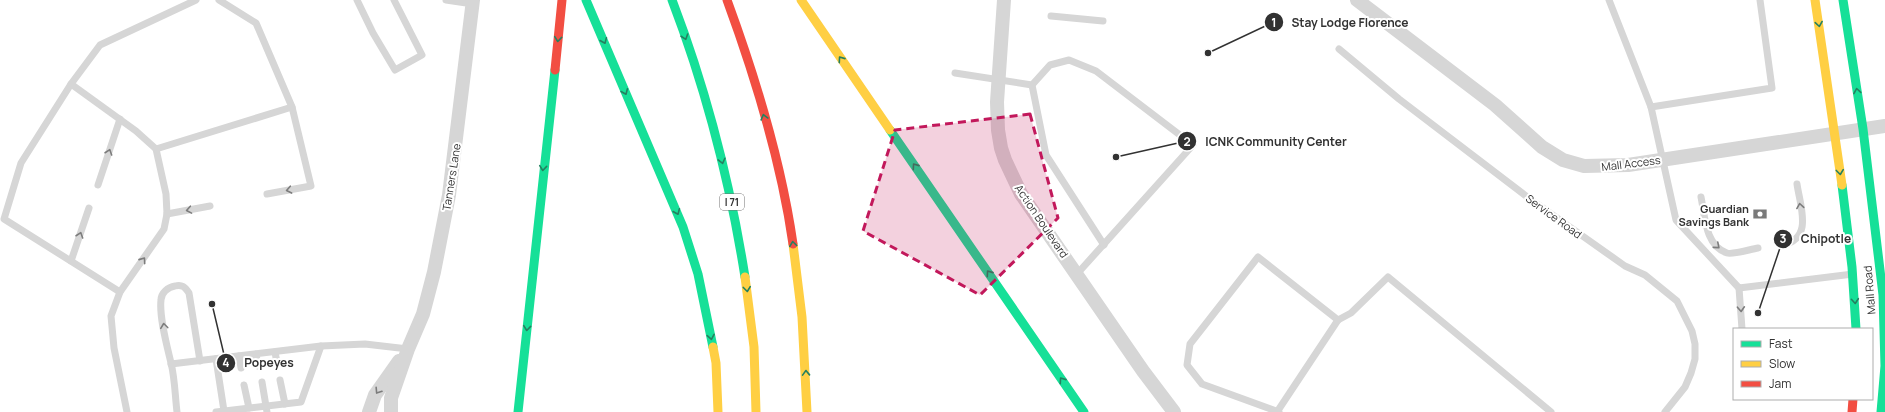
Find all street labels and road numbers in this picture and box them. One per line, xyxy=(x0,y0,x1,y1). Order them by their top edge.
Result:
street label: Tanners Lane xyxy=(438,142,464,212)
street label: Mall Access xyxy=(1601,152,1662,174)
street label: Action Boulevard xyxy=(1012,181,1072,261)
street label: Service Road xyxy=(1523,191,1585,241)
road number: I 71 xyxy=(720,194,744,210)
street label: Mall Road xyxy=(1859,265,1879,315)

